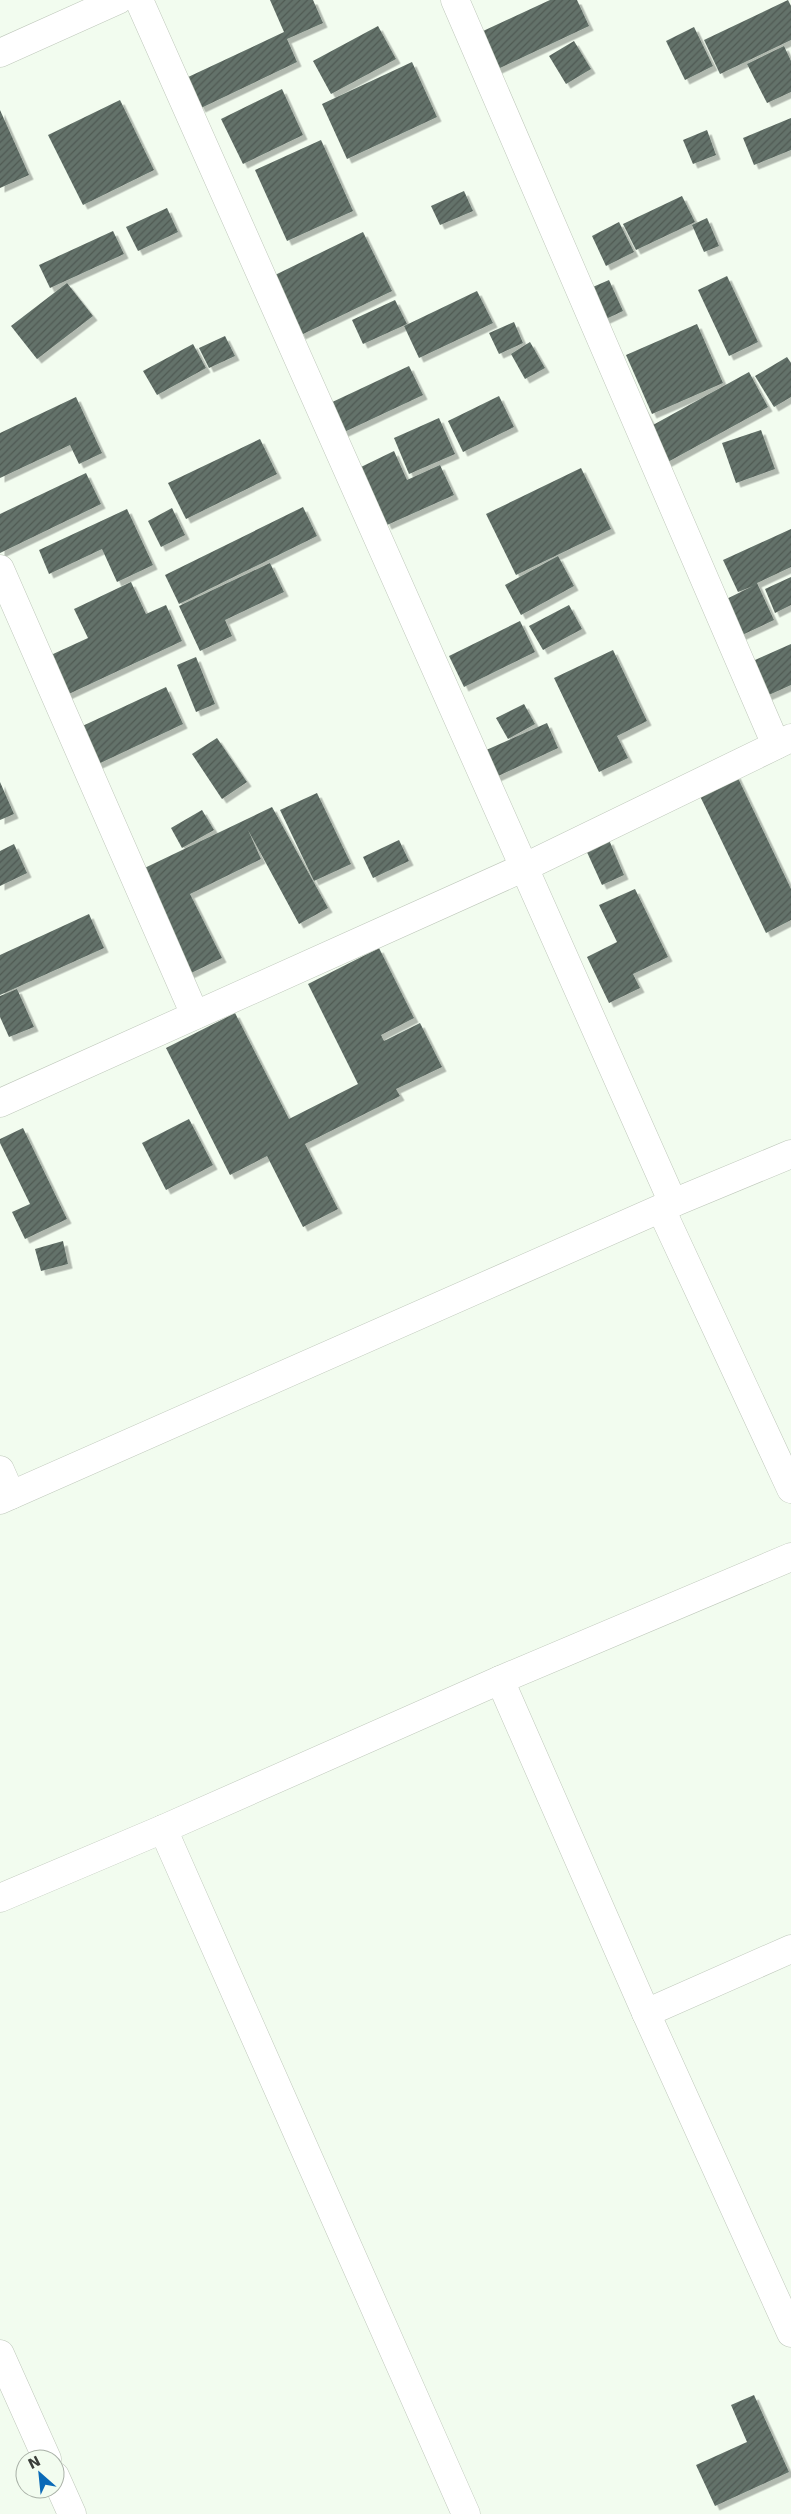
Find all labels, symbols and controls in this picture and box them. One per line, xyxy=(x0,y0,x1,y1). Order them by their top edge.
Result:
north arrow xyxy=(15,2449,65,2499)
text: N xyxy=(25,2453,43,2472)

